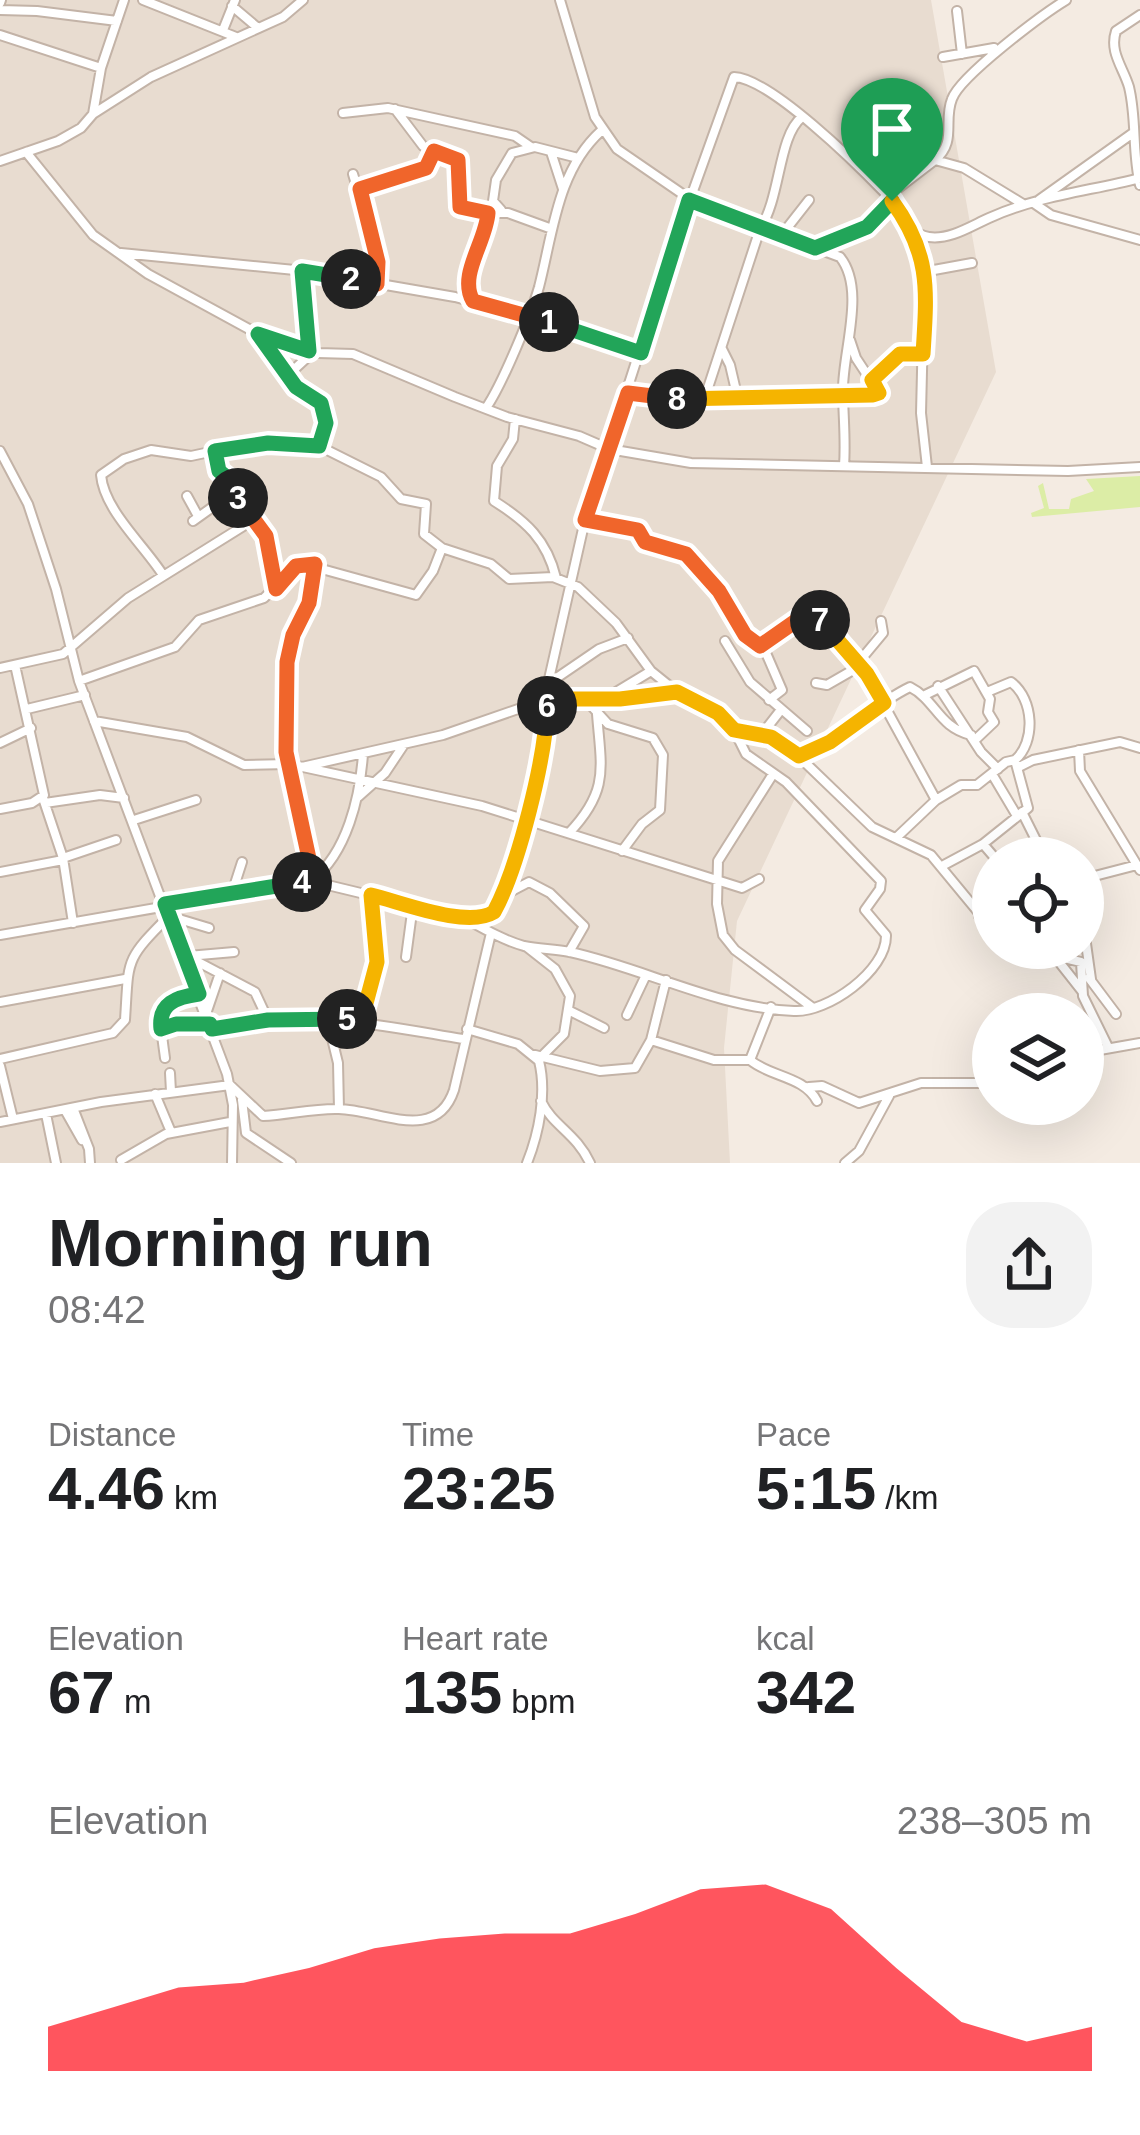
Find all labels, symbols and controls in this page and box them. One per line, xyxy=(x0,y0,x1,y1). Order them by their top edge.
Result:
pin xyxy=(841,78,943,201)
icon: arrive xyxy=(859,96,925,162)
pin: 2 xyxy=(321,249,381,309)
text: 2 xyxy=(342,260,360,297)
pin: 1 xyxy=(519,292,579,352)
text: 1 xyxy=(540,303,558,340)
pin: 8 xyxy=(647,369,707,429)
text: 8 xyxy=(668,380,686,417)
pin: 3 xyxy=(208,468,268,528)
text: 3 xyxy=(229,479,247,516)
pin: 7 xyxy=(790,590,850,650)
text: 7 xyxy=(811,601,829,638)
pin: 6 xyxy=(517,676,577,736)
text: 6 xyxy=(538,687,556,724)
map controls xyxy=(972,837,1104,1125)
button: locate xyxy=(972,837,1104,969)
pin: 4 xyxy=(272,852,332,912)
text: 4 xyxy=(293,863,311,900)
pin: 5 xyxy=(317,989,377,1049)
button: layers xyxy=(972,993,1104,1125)
text: 5 xyxy=(338,1000,356,1037)
button: share xyxy=(966,1202,1092,1328)
text: Morning run xyxy=(48,1206,433,1280)
text: 08:42 xyxy=(48,1288,146,1331)
text: Distance xyxy=(48,1416,176,1453)
text: Time xyxy=(402,1416,474,1453)
text: Pace xyxy=(756,1416,831,1453)
text: 4.46 xyxy=(48,1455,165,1522)
text: 23:25 xyxy=(402,1455,555,1522)
text: 5:15 xyxy=(756,1455,876,1522)
text: km xyxy=(165,1479,218,1516)
text: /km xyxy=(876,1479,938,1516)
text: Elevation xyxy=(48,1620,184,1657)
text: Heart rate xyxy=(402,1620,549,1657)
text: kcal xyxy=(756,1620,815,1657)
text: 67 xyxy=(48,1659,115,1726)
text: 135 xyxy=(402,1659,502,1726)
text: 342 xyxy=(756,1659,856,1726)
text: m xyxy=(115,1683,151,1720)
text: bpm xyxy=(502,1683,575,1720)
text: Elevation xyxy=(48,1799,208,1842)
text: 238–305 m xyxy=(897,1799,1092,1842)

